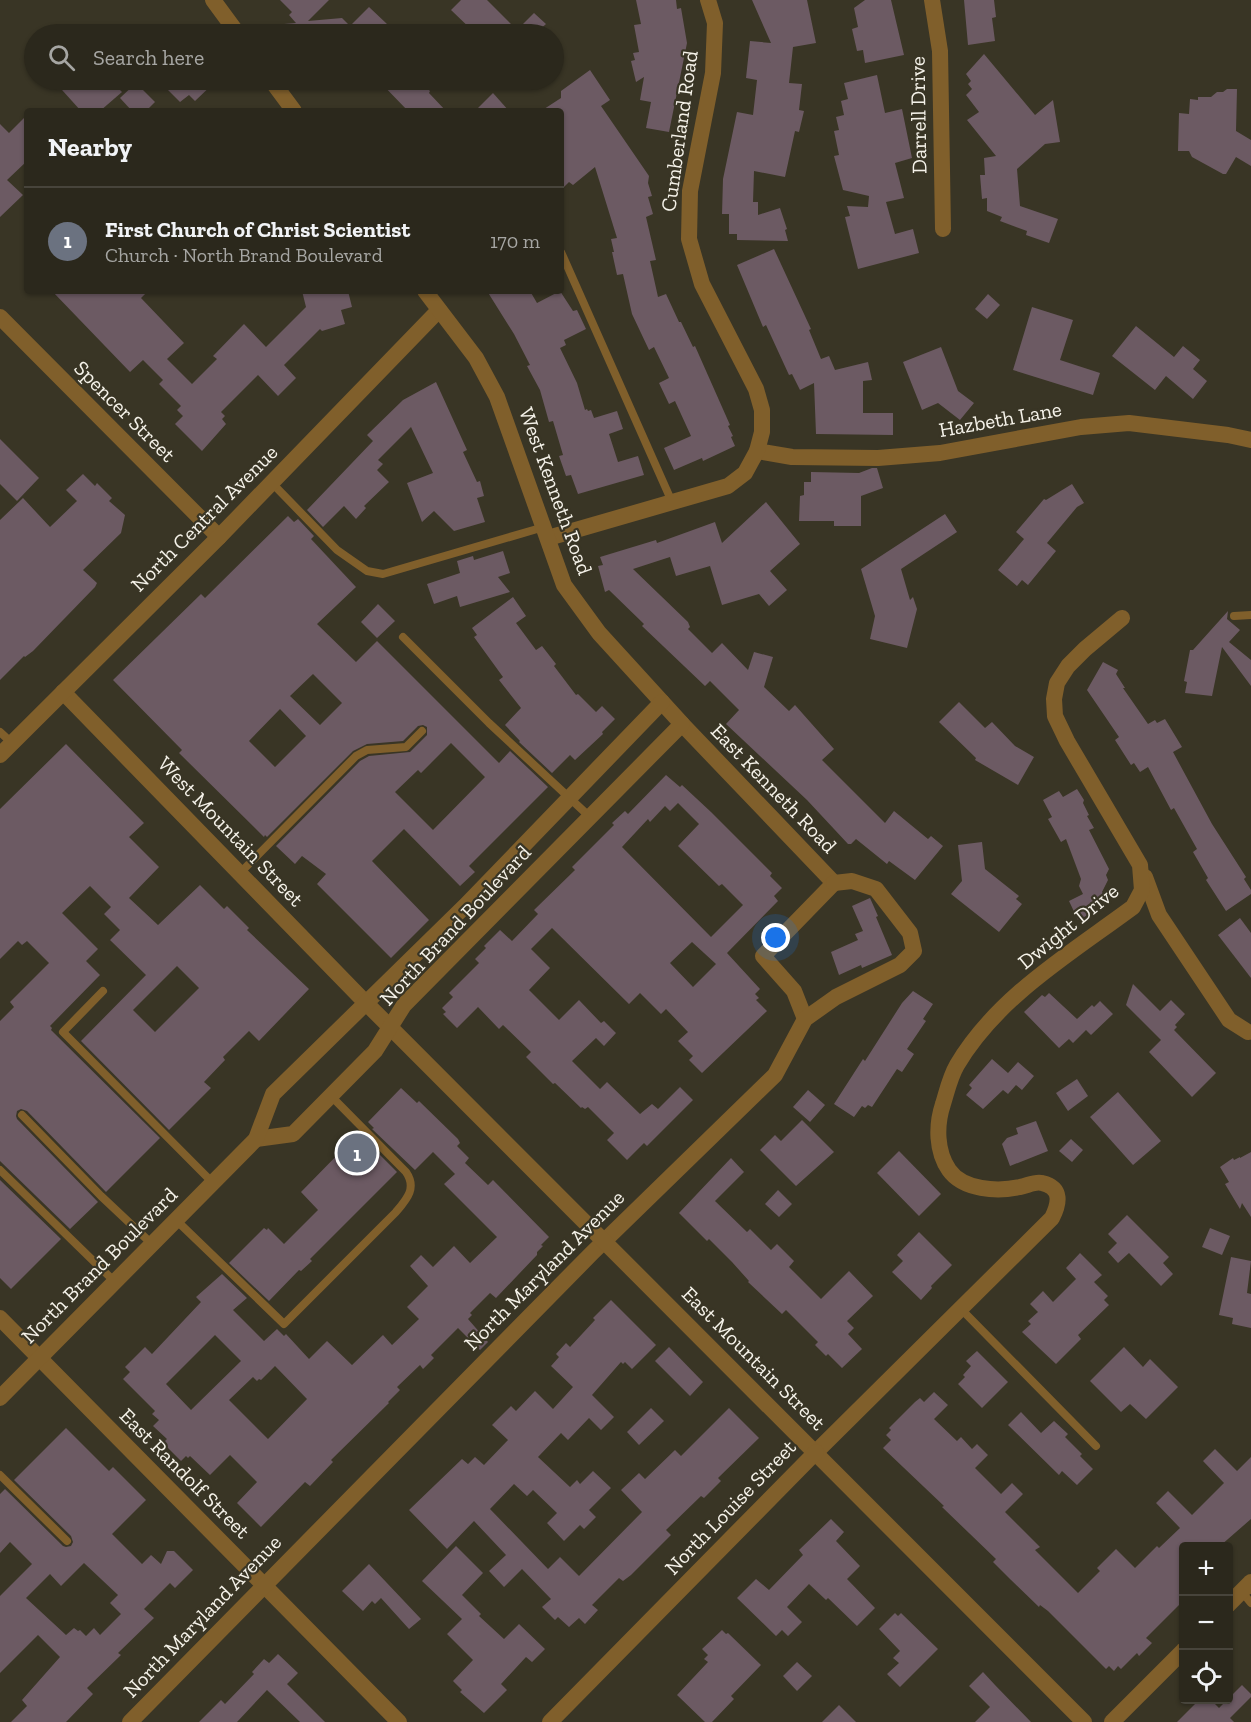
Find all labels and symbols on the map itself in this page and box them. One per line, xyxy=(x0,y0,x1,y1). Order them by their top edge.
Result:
street label: Cumberland Road xyxy=(655,48,703,213)
street label: Darrell Drive xyxy=(904,56,932,174)
street label: Spencer Street xyxy=(69,355,181,467)
street label: Hazbeth Lane xyxy=(937,396,1063,442)
street label: West Kenneth Road xyxy=(514,404,598,579)
street label: North Central Avenue xyxy=(125,439,283,597)
street label: East Kenneth Road xyxy=(706,718,842,858)
street label: West Mountain Street xyxy=(153,751,309,911)
street label: North Brand Boulevard xyxy=(374,839,536,1010)
street label: Dwight Drive xyxy=(1013,878,1123,974)
your location xyxy=(761,923,790,952)
pin: 1 xyxy=(338,1130,376,1176)
street label: North Brand Boulevard xyxy=(16,1182,182,1348)
street label: North Maryland Avenue xyxy=(459,1185,629,1355)
street label: East Mountain Street xyxy=(677,1281,831,1435)
street label: East Randolf Street xyxy=(115,1403,256,1544)
street label: North Louise Street xyxy=(659,1434,801,1580)
street label: North Maryland Avenue xyxy=(118,1529,286,1703)

